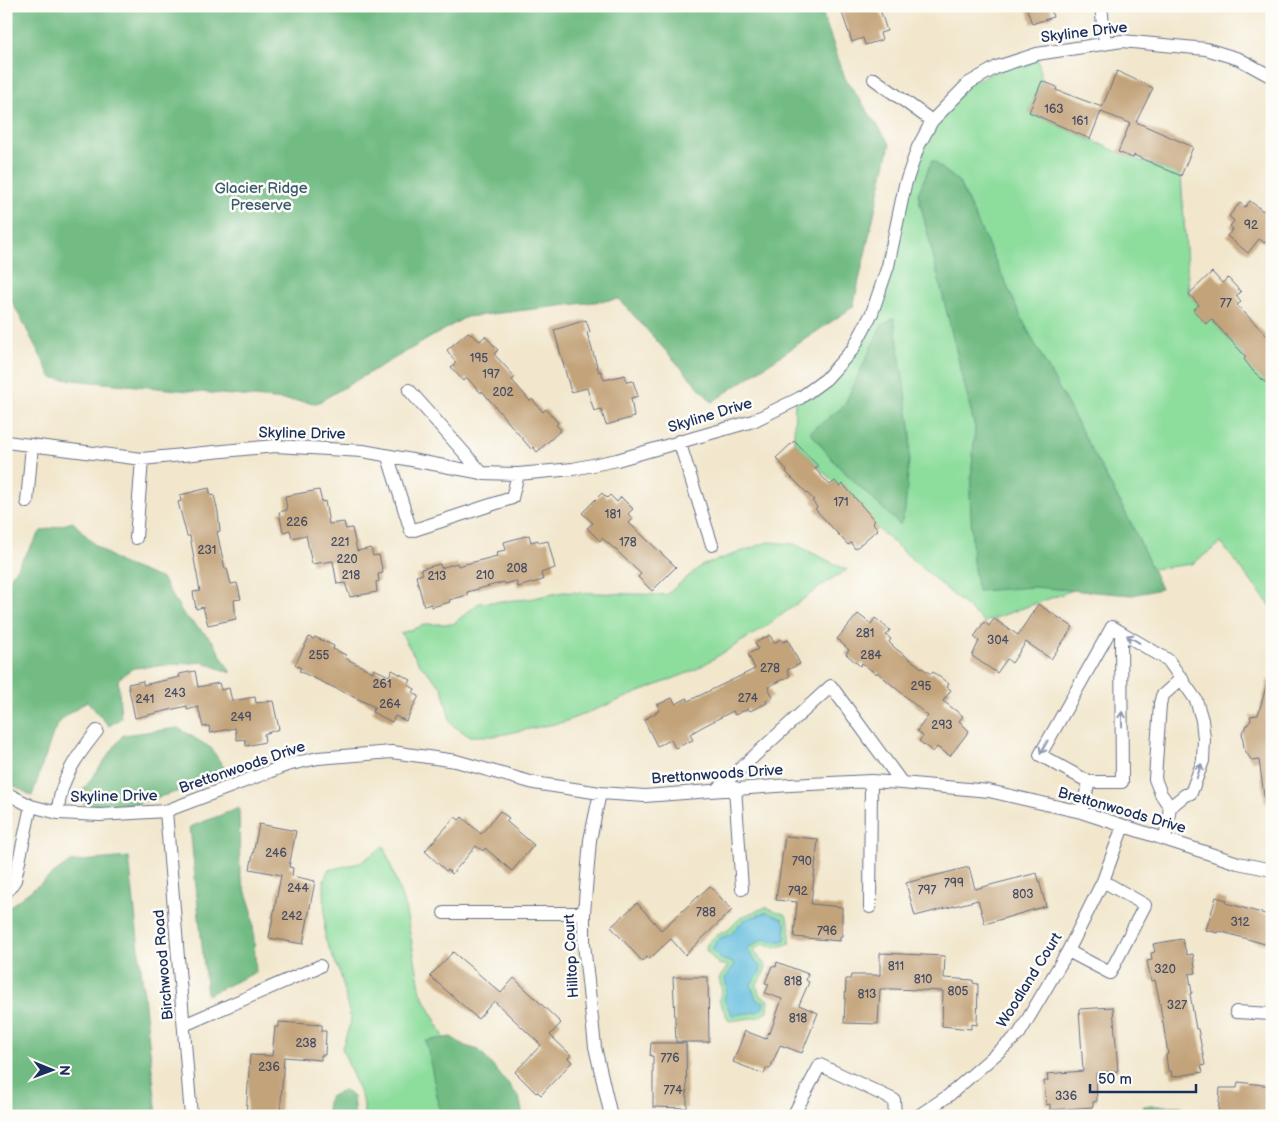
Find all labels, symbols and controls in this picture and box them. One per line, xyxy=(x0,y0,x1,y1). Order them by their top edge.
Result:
street label: Skyline Drive xyxy=(1040,18,1129,47)
house number: 163 xyxy=(1044,102,1064,117)
house number: 161 xyxy=(1072,114,1088,129)
park label: Glacier Ridge Preserve xyxy=(214,179,308,215)
house number: 92 xyxy=(1244,218,1258,233)
house number: 77 xyxy=(1220,296,1232,311)
house number: 195 xyxy=(470,351,488,366)
house number: 197 xyxy=(482,367,500,382)
house number: 202 xyxy=(492,385,514,400)
street label: Skyline Drive xyxy=(666,394,755,437)
street label: Skyline Drive xyxy=(258,423,346,444)
house number: 171 xyxy=(833,495,849,510)
house number: 181 xyxy=(605,507,621,522)
house number: 226 xyxy=(286,515,308,530)
house number: 221 xyxy=(331,535,349,550)
house number: 178 xyxy=(619,535,637,550)
house number: 231 xyxy=(198,543,216,558)
house number: 220 xyxy=(336,552,358,567)
house number: 208 xyxy=(506,561,528,576)
house number: 218 xyxy=(342,568,360,583)
house number: 210 xyxy=(476,568,494,583)
house number: 213 xyxy=(428,569,446,584)
house number: 281 xyxy=(856,626,874,641)
house number: 304 xyxy=(987,633,1010,648)
one-way arrow xyxy=(1127,634,1141,644)
house number: 255 xyxy=(309,648,330,663)
house number: 284 xyxy=(860,648,882,663)
house number: 278 xyxy=(760,661,780,676)
house number: 261 xyxy=(372,677,392,692)
house number: 295 xyxy=(911,679,932,694)
house number: 243 xyxy=(164,686,186,701)
house number: 274 xyxy=(738,691,759,706)
house number: 241 xyxy=(136,692,154,707)
house number: 264 xyxy=(379,697,402,712)
house number: 249 xyxy=(230,710,252,725)
one-way arrow xyxy=(1117,711,1127,728)
house number: 293 xyxy=(931,718,953,733)
street label: Brettonwoods Drive xyxy=(177,737,308,798)
one-way arrow xyxy=(1039,739,1049,753)
street label: Brettonwoods Drive xyxy=(650,760,784,789)
one-way arrow xyxy=(1195,764,1205,780)
street label: Brettonwoods Drive xyxy=(1056,783,1188,838)
street label: Skyline Drive xyxy=(70,786,158,807)
house number: 246 xyxy=(265,846,287,861)
house number: 790 xyxy=(792,854,812,869)
house number: 799 xyxy=(944,876,964,891)
house number: 244 xyxy=(287,881,309,896)
house number: 797 xyxy=(918,883,936,898)
house number: 792 xyxy=(788,884,808,899)
house number: 803 xyxy=(1012,887,1034,902)
house number: 788 xyxy=(696,905,716,920)
street label: Birchwood Road xyxy=(149,909,178,1021)
house number: 242 xyxy=(281,909,303,924)
street label: Hilltop Court xyxy=(560,913,583,998)
house number: 312 xyxy=(1230,915,1250,930)
house number: 796 xyxy=(817,924,837,939)
street label: Woodland Court xyxy=(993,929,1067,1031)
house number: 811 xyxy=(888,959,904,974)
house number: 320 xyxy=(1154,962,1176,977)
house number: 810 xyxy=(914,972,932,987)
house number: 818 xyxy=(784,974,802,989)
house number: 805 xyxy=(948,984,969,999)
house number: 813 xyxy=(857,987,877,1002)
house number: 327 xyxy=(1167,998,1187,1013)
house number: 818 xyxy=(789,1011,807,1026)
house number: 238 xyxy=(295,1036,317,1051)
north arrow xyxy=(28,1044,78,1094)
house number: 776 xyxy=(660,1051,680,1066)
house number: 236 xyxy=(258,1060,280,1075)
scale bar xyxy=(1090,1062,1197,1094)
text: N xyxy=(56,1065,73,1076)
text: 50 m xyxy=(1098,1070,1132,1089)
house number: 774 xyxy=(663,1083,683,1098)
house number: 336 xyxy=(1055,1089,1077,1104)

